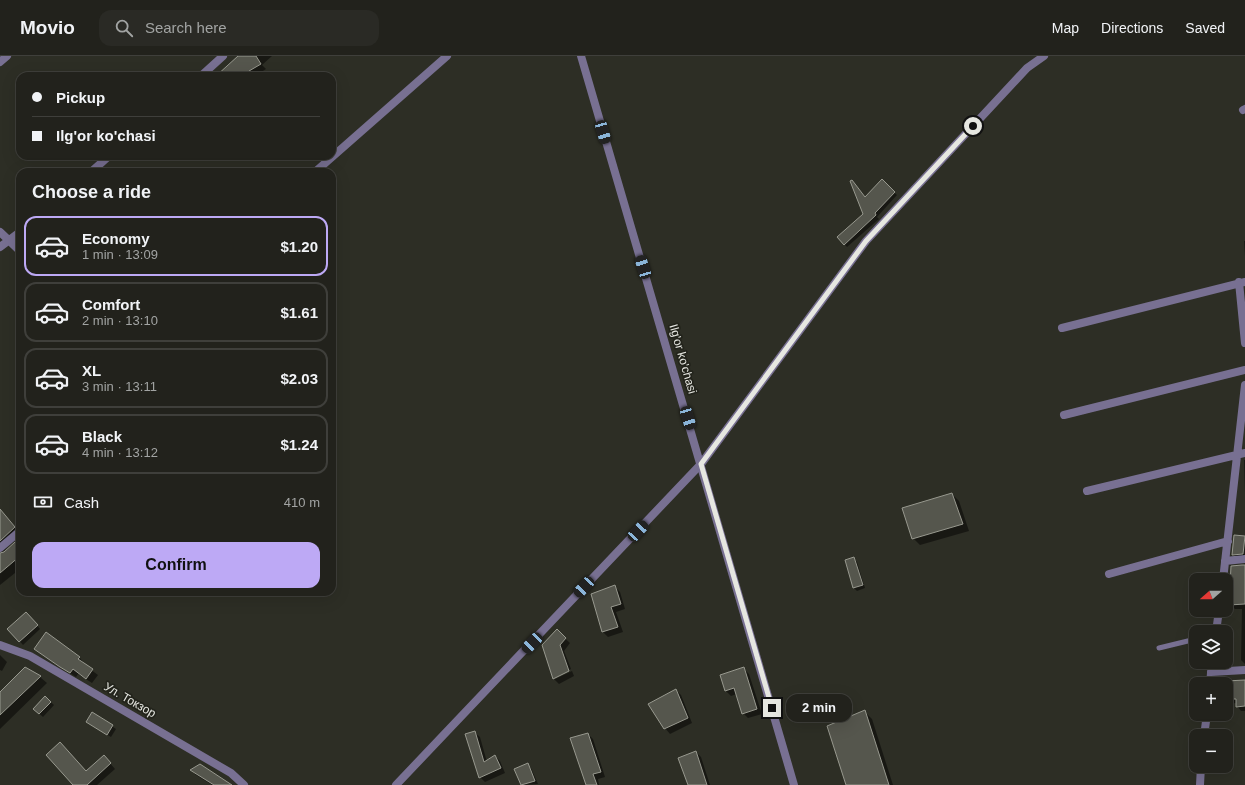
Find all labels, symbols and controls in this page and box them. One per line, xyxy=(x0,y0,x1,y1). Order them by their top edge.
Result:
search box xyxy=(99,10,379,46)
text: Movio xyxy=(20,17,75,38)
icon: search xyxy=(113,17,135,39)
text: Search here xyxy=(145,19,227,36)
text: Map xyxy=(1052,20,1079,36)
text: Directions xyxy=(1101,20,1163,36)
text: Saved xyxy=(1185,20,1225,36)
text: Pickup xyxy=(56,89,105,106)
route start xyxy=(964,117,982,135)
car xyxy=(594,119,612,145)
text: Ilg'or ko'chasi xyxy=(56,127,156,144)
text: Choose a ride xyxy=(32,182,151,202)
icon: car xyxy=(34,228,70,264)
text: Economy xyxy=(82,230,150,247)
text: $1.20 xyxy=(280,238,318,255)
text: 1 min · 13:09 xyxy=(82,247,158,262)
car xyxy=(634,254,652,280)
icon: car xyxy=(34,294,70,330)
text: Comfort xyxy=(82,296,140,313)
text: $1.61 xyxy=(280,304,318,321)
text: 2 min · 13:10 xyxy=(82,313,158,328)
street label: Ilg'or ko'chasi xyxy=(666,322,700,396)
icon: car xyxy=(34,360,70,396)
text: XL xyxy=(82,362,101,379)
text: $2.03 xyxy=(280,370,318,387)
text: 3 min · 13:11 xyxy=(82,379,157,394)
car xyxy=(679,405,697,431)
icon: car xyxy=(34,426,70,462)
text: Black xyxy=(82,428,122,445)
text: $1.24 xyxy=(280,436,318,453)
text: 4 min · 13:12 xyxy=(82,445,158,460)
icon: cash xyxy=(32,491,54,513)
text: Cash xyxy=(64,494,99,511)
text: 410 m xyxy=(284,495,320,510)
car xyxy=(625,518,651,544)
button: Confirm xyxy=(32,542,320,588)
north arrow xyxy=(1189,573,1233,617)
map controls xyxy=(1189,573,1233,773)
car xyxy=(571,574,597,600)
button: layers xyxy=(1189,625,1233,669)
car xyxy=(519,630,545,656)
button: + xyxy=(1189,677,1233,721)
street label: Ул. Токзор xyxy=(102,680,159,721)
callout: 2 min xyxy=(786,694,852,722)
route end xyxy=(763,699,781,717)
text: 2 min xyxy=(802,700,836,715)
button: − xyxy=(1189,729,1233,773)

